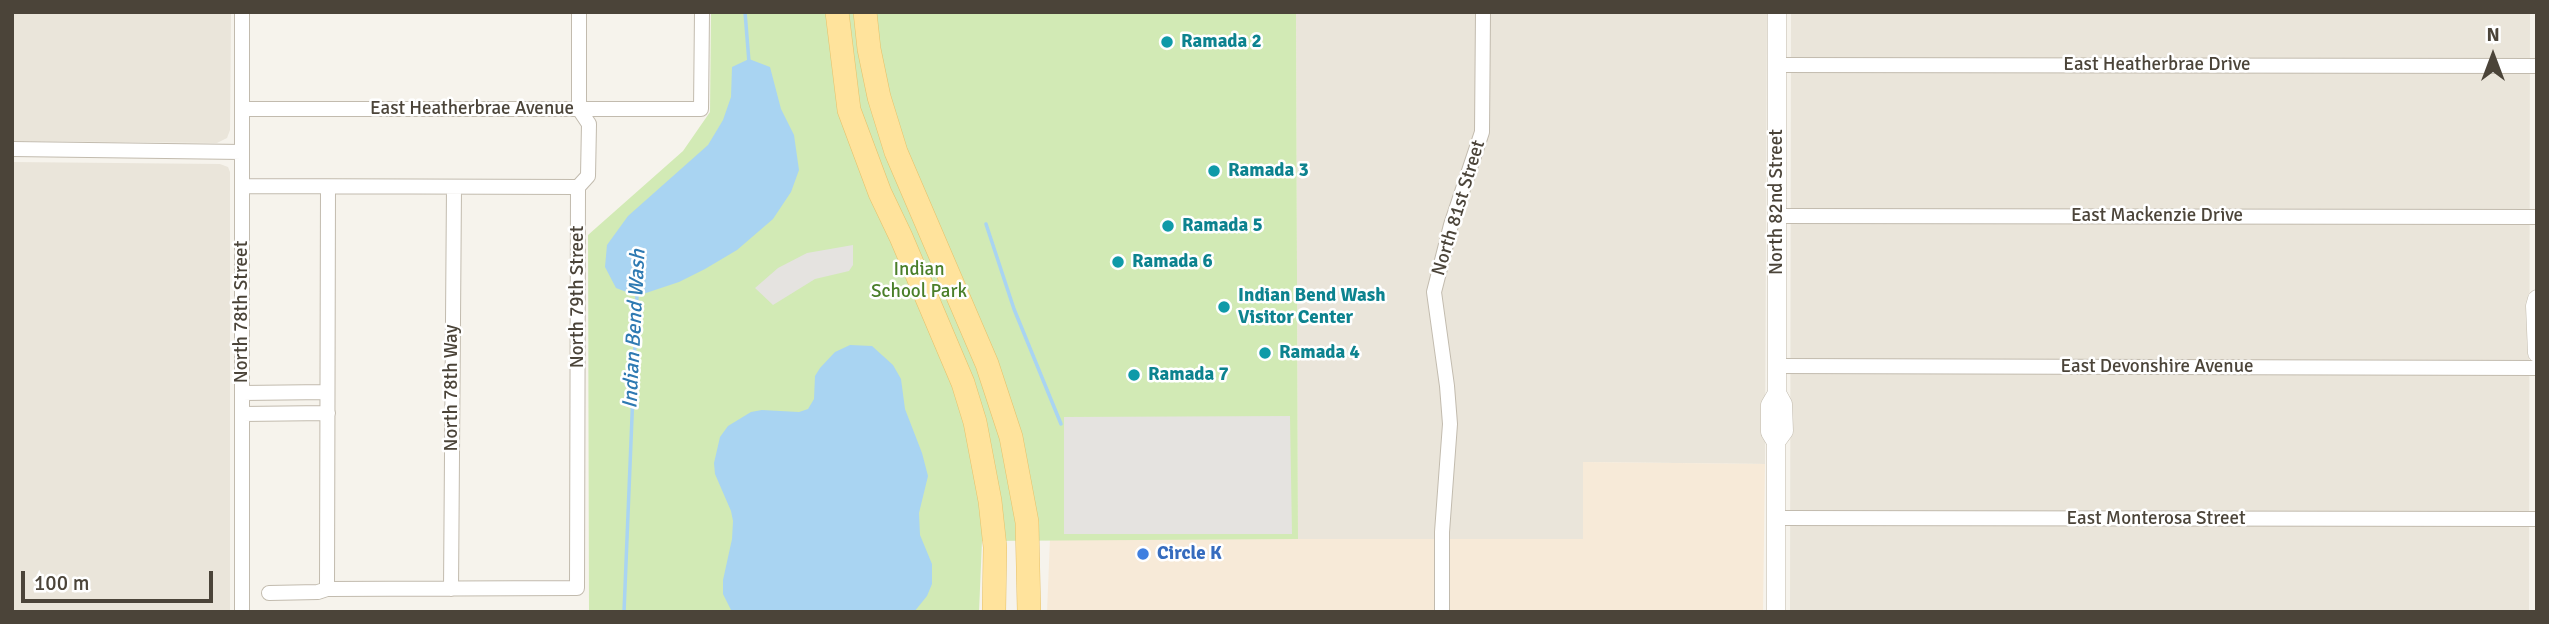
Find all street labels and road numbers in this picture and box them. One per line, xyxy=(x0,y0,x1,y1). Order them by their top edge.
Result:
street label: East Heatherbrae Drive xyxy=(2063,54,2251,76)
street label: East Heatherbrae Avenue xyxy=(370,98,574,120)
street label: North 82nd Street xyxy=(1766,129,1788,275)
street label: North 81st Street xyxy=(1428,137,1490,279)
street label: East Mackenzie Drive xyxy=(2071,205,2243,227)
street label: North 79th Street xyxy=(567,226,589,368)
street label: North 78th Street xyxy=(231,241,253,383)
street label: North 78th Way xyxy=(441,325,463,451)
street label: East Devonshire Avenue xyxy=(2060,356,2254,378)
street label: East Monterosa Street xyxy=(2066,508,2246,530)

